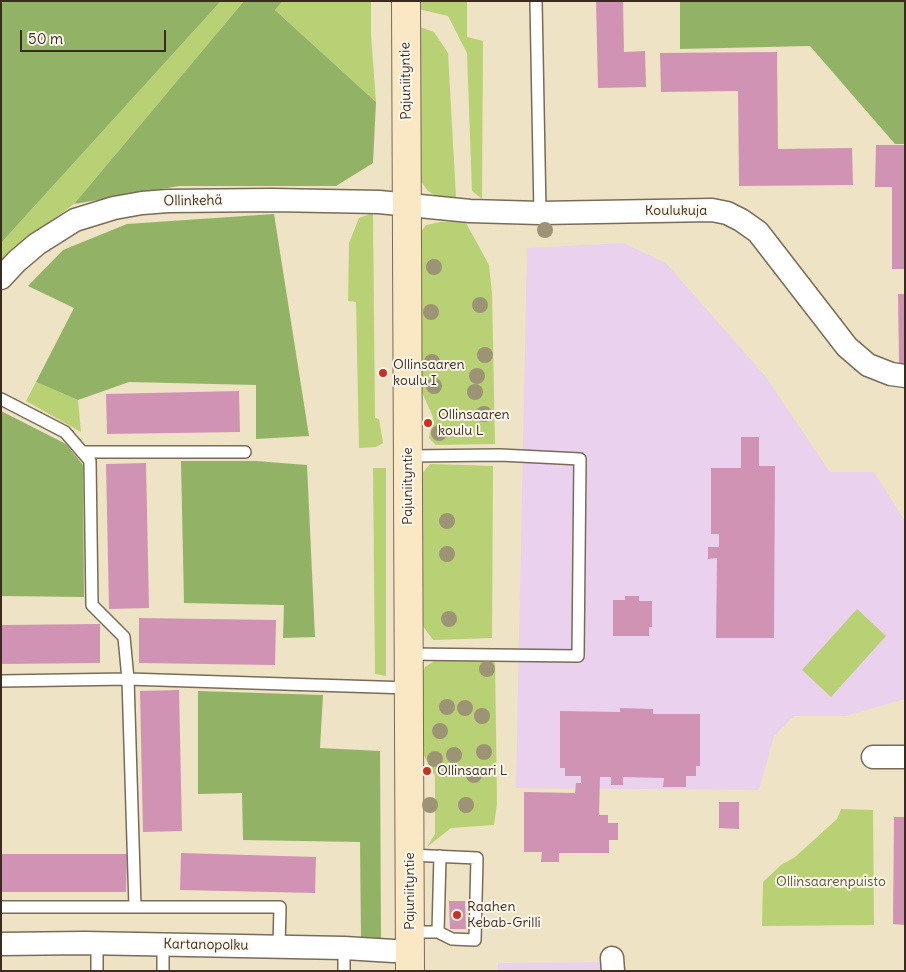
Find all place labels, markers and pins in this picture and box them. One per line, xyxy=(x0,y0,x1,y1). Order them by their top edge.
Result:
place label: Ollinsaaren koulu I xyxy=(393,357,465,390)
marker: Ollinsaaren koulu I xyxy=(377,367,389,379)
place label: Ollinsaaren koulu L xyxy=(438,407,510,440)
marker: Ollinsaaren koulu L xyxy=(422,417,434,429)
place label: Ollinsaari L xyxy=(437,763,507,779)
marker: Ollinsaari L xyxy=(421,765,433,777)
place label: Raahen Kebab-Grilli xyxy=(467,899,541,932)
marker: Raahen Kebab-Grilli xyxy=(451,909,463,921)

